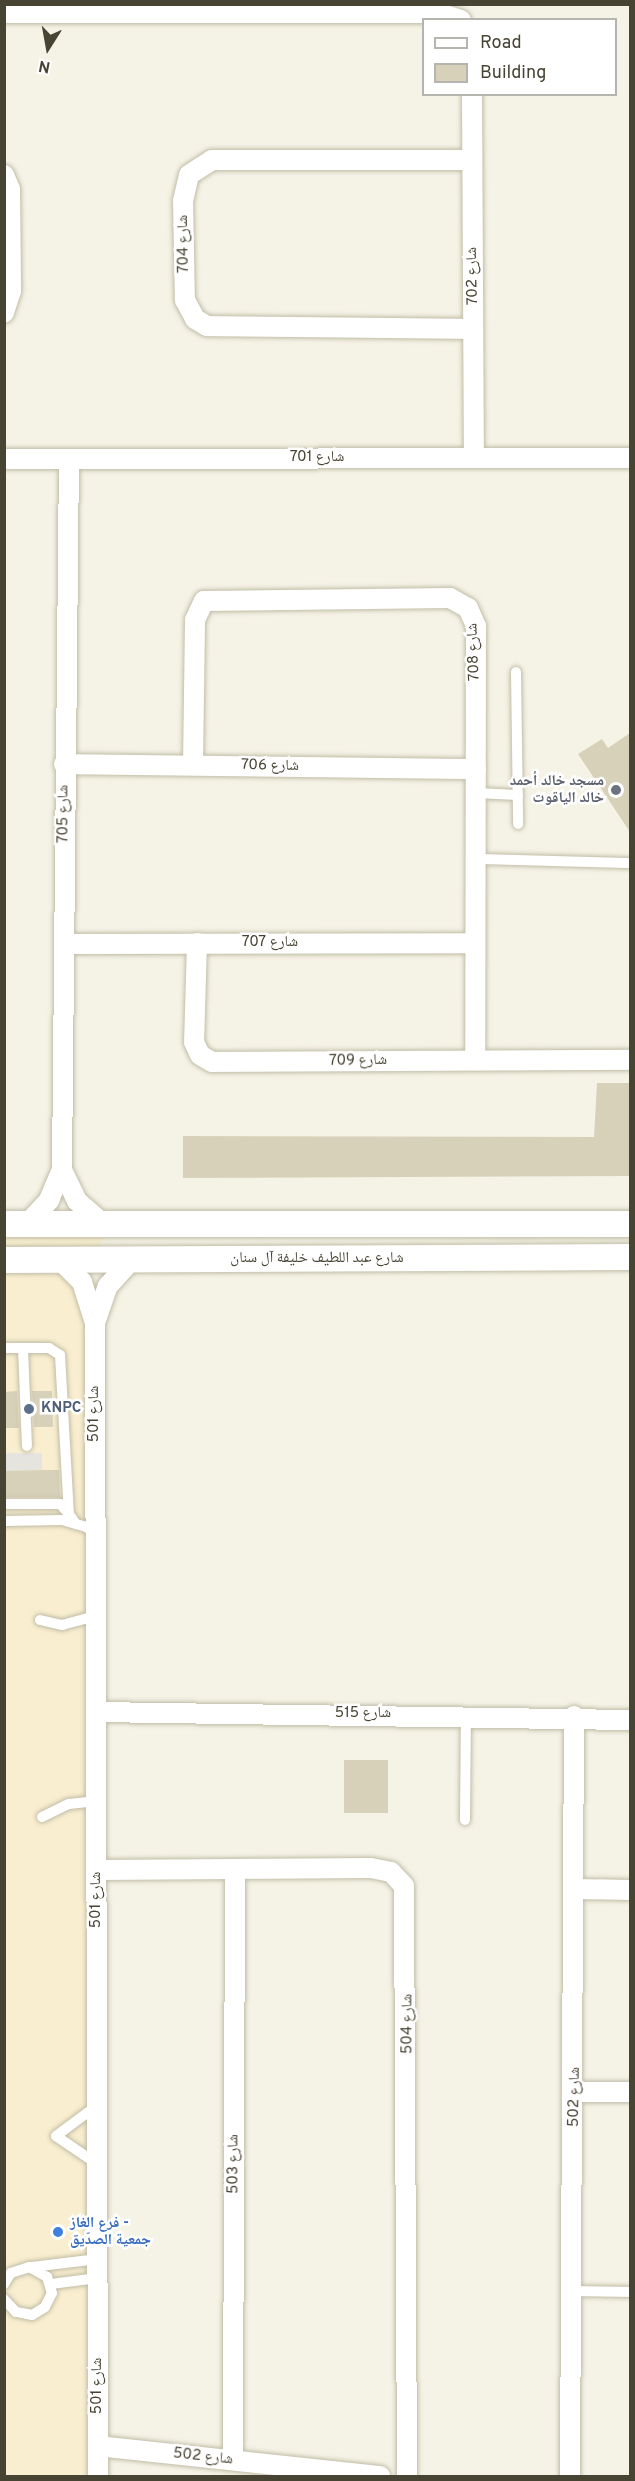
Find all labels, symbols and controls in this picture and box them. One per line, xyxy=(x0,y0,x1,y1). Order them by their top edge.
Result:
north arrow xyxy=(18,18,78,78)
legend xyxy=(422,18,617,96)
text: Road xyxy=(480,32,522,55)
text: N xyxy=(37,55,52,77)
text: Building xyxy=(480,62,546,85)
street label: شارع 704 xyxy=(174,215,194,273)
street label: شارع 702 xyxy=(463,247,483,305)
street label: شارع 701 xyxy=(290,449,344,467)
street label: شارع 708 xyxy=(464,623,484,681)
street label: شارع 706 xyxy=(241,756,299,776)
place label: مسجد خالد أحمد خالد الياقوت xyxy=(510,772,604,807)
marker: مسجد خالد أحمد خالد الياقوت xyxy=(609,783,623,797)
street label: شارع 705 xyxy=(55,785,73,843)
street label: شارع 707 xyxy=(242,934,298,952)
street label: شارع 709 xyxy=(329,1051,387,1071)
street label: شارع عبد اللطيف خليفة آل سنان xyxy=(230,1250,404,1268)
street label: شارع 501 xyxy=(86,1386,104,1442)
place label: KNPC xyxy=(41,1400,81,1418)
marker: KNPC xyxy=(22,1402,36,1416)
street label: شارع 515 xyxy=(335,1705,391,1723)
street label: شارع 501 xyxy=(88,1872,106,1928)
street label: شارع 504 xyxy=(399,1994,417,2054)
street label: شارع 502 xyxy=(565,2067,585,2127)
street label: شارع 503 xyxy=(225,2134,243,2194)
place label: فرع الغاز - جمعية الصدّيق xyxy=(70,2214,151,2249)
marker: فرع الغاز - جمعية الصدّيق xyxy=(51,2225,65,2239)
street label: شارع 501 xyxy=(89,2358,107,2414)
street label: شارع 502 xyxy=(172,2445,234,2469)

